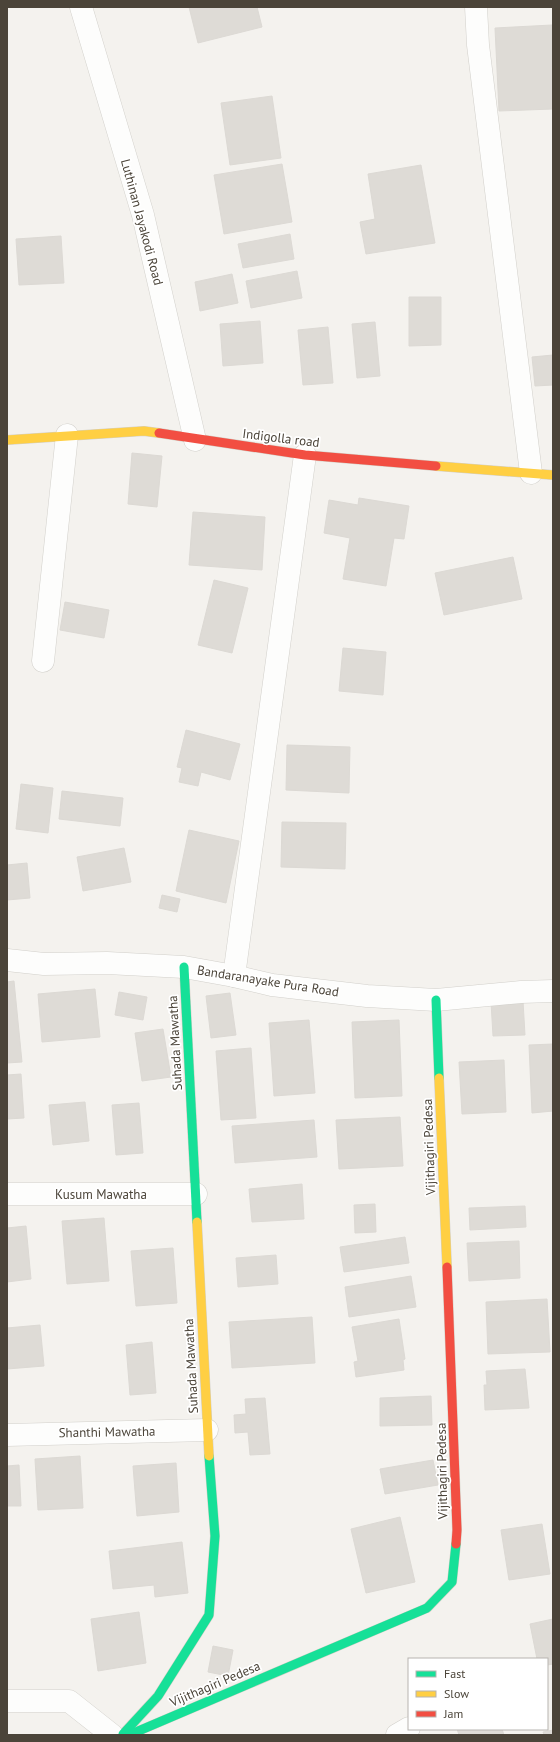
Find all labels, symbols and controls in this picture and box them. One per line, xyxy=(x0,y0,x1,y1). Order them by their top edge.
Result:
street label: Luthinan Jayakodi Road xyxy=(117,157,167,287)
street label: Indigolla road xyxy=(241,425,321,451)
street label: Bandaranayake Pura Road xyxy=(196,961,340,1001)
street label: Suhada Mawatha xyxy=(164,995,186,1091)
street label: Vijithagiri Pedesa xyxy=(419,1098,439,1197)
street label: Kusum Mawatha xyxy=(55,1186,147,1203)
street label: Suhada Mawatha xyxy=(180,1318,202,1414)
street label: Shanthi Mawatha xyxy=(58,1423,156,1441)
street label: Vijithagiri Pedesa xyxy=(433,1423,451,1520)
street label: Vijithagiri Pedesa xyxy=(166,1657,263,1711)
legend xyxy=(408,1658,548,1730)
text: Fast xyxy=(444,1666,465,1681)
text: Slow xyxy=(444,1686,469,1701)
text: Jam xyxy=(443,1706,463,1721)

